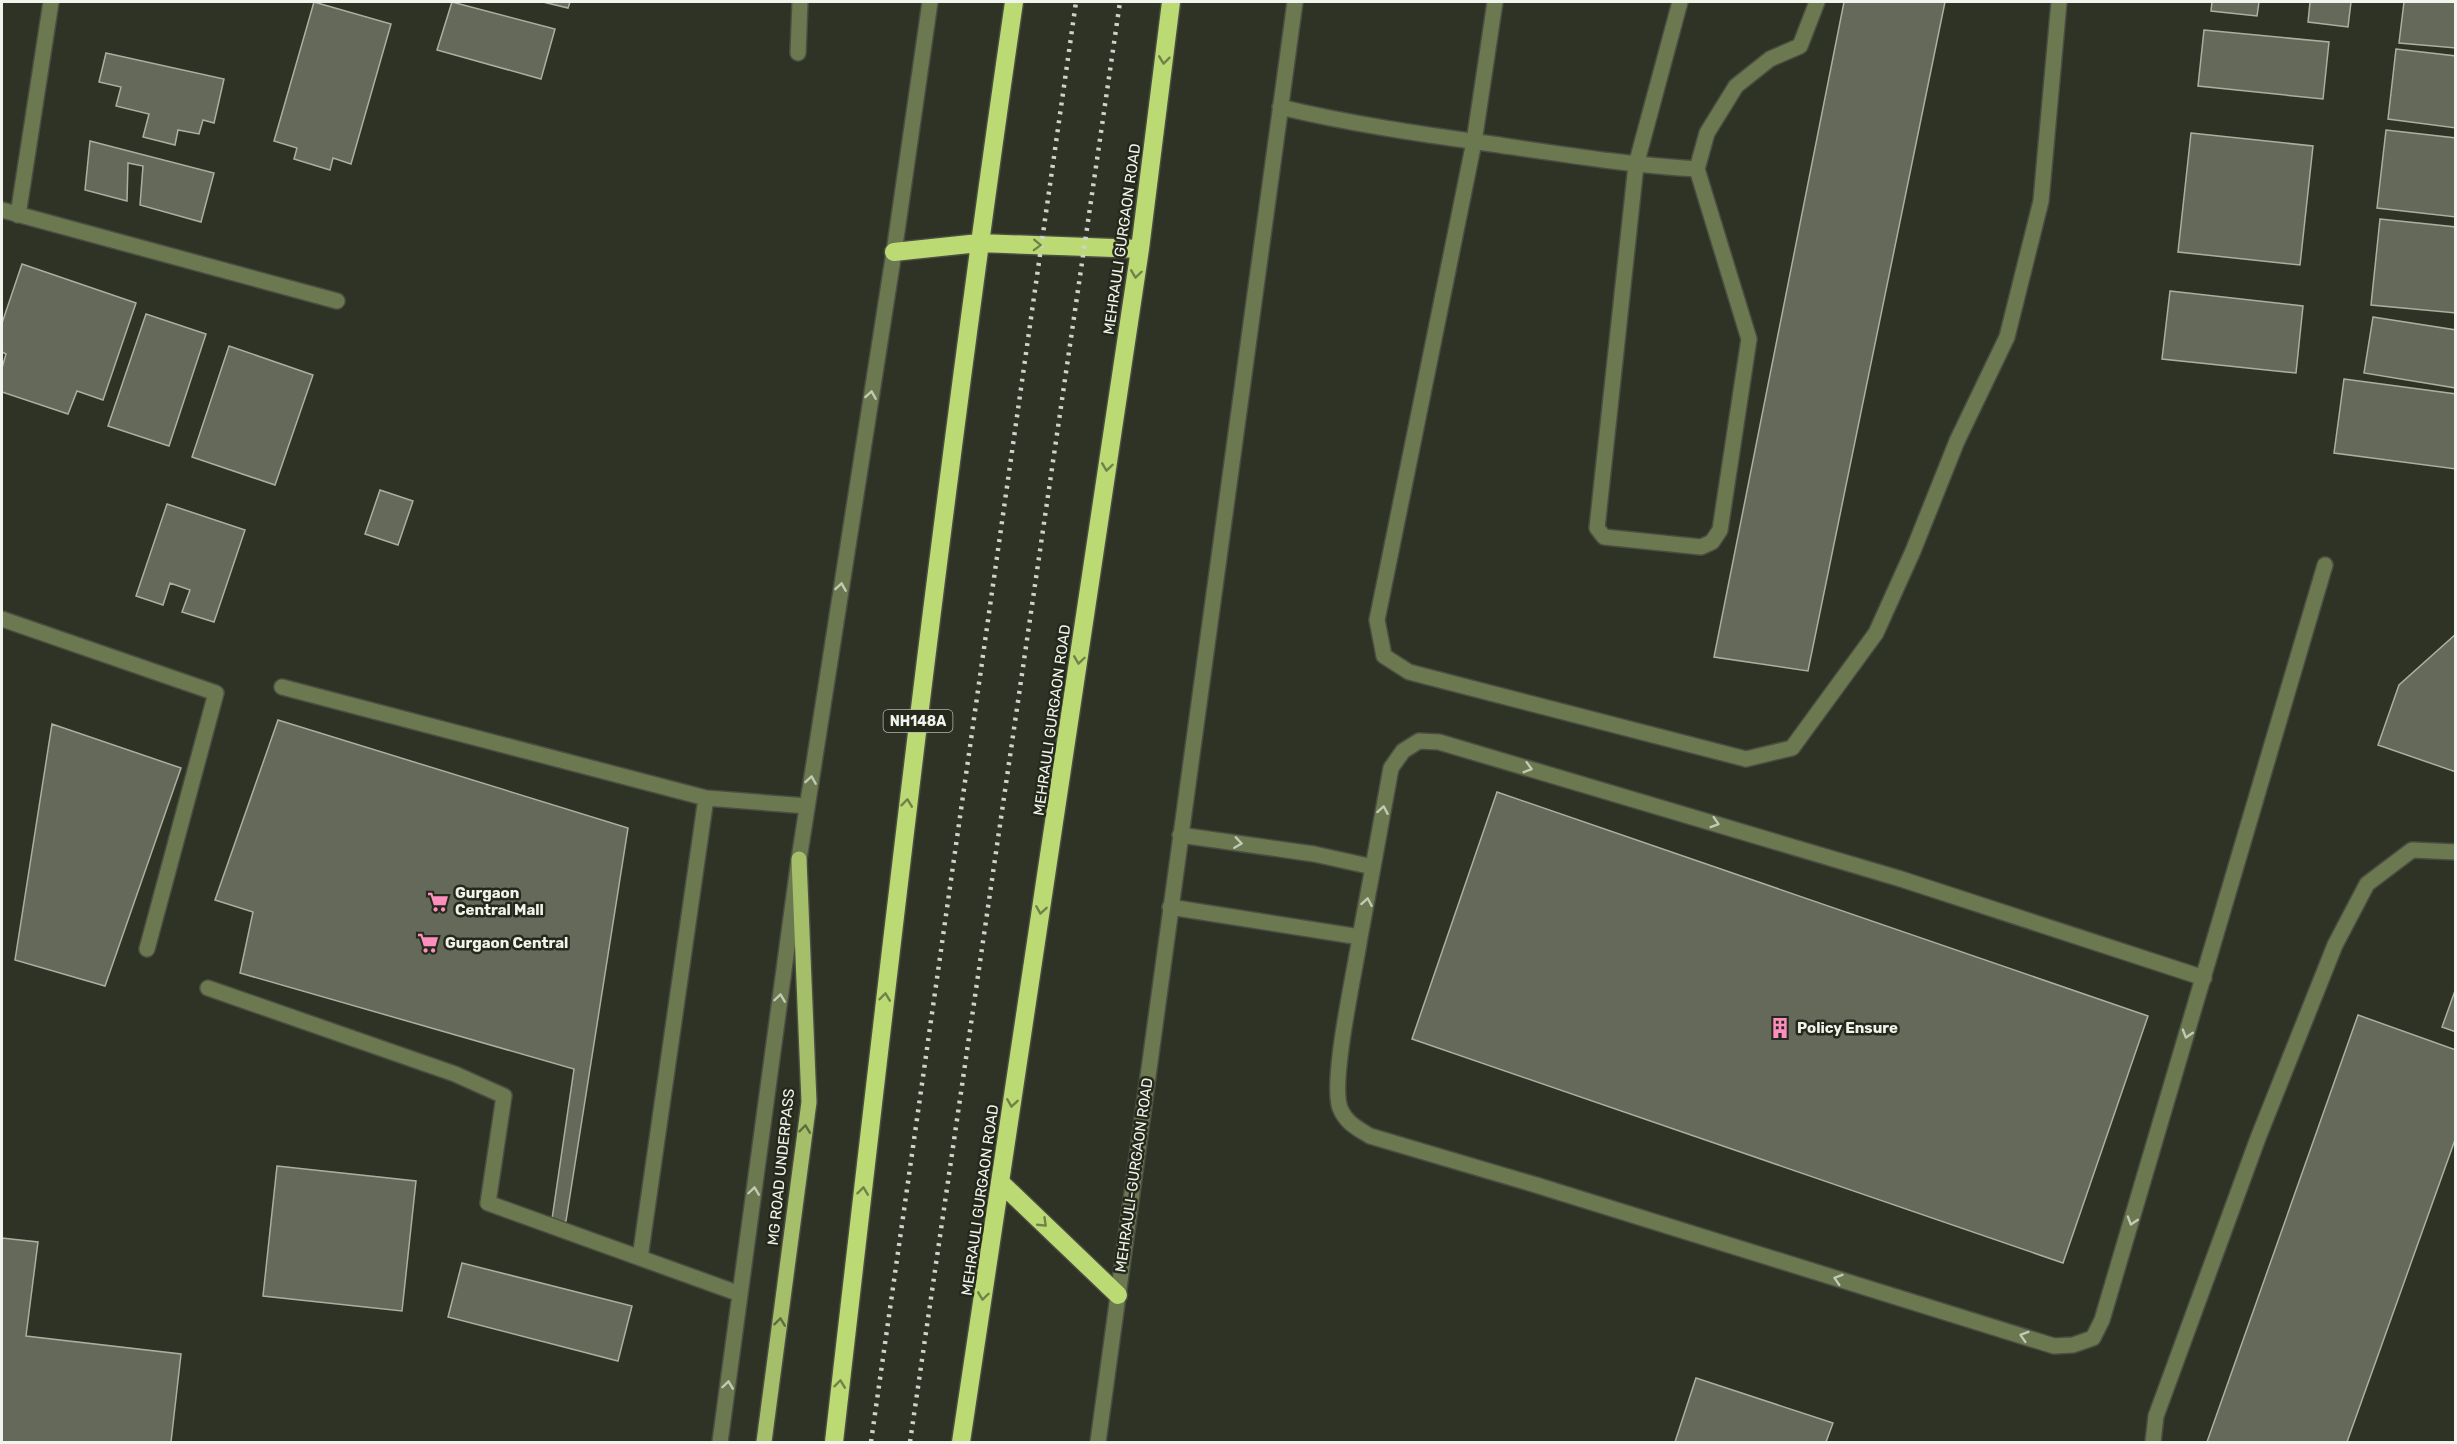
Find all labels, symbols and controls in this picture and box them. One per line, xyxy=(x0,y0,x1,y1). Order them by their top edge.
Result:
one-way arrow xyxy=(1158,55,1170,64)
street label: MEHRAULI GURGAON ROAD xyxy=(1100,142,1144,336)
one-way arrow xyxy=(1033,239,1042,251)
one-way arrow xyxy=(1131,269,1143,278)
one-way arrow xyxy=(865,390,877,399)
one-way arrow xyxy=(1102,462,1114,471)
one-way arrow xyxy=(835,583,847,592)
street label: MEHRAULI GURGAON ROAD xyxy=(1030,623,1074,817)
one-way arrow xyxy=(1073,655,1085,664)
road number: NH148A xyxy=(884,710,952,732)
one-way arrow xyxy=(1522,761,1533,773)
one-way arrow xyxy=(804,775,817,785)
one-way arrow xyxy=(901,799,913,808)
one-way arrow xyxy=(1376,805,1389,815)
one-way arrow xyxy=(1709,816,1720,828)
one-way arrow xyxy=(1233,836,1242,848)
place label: Gurgaon Central Mall xyxy=(455,884,544,919)
supermarket icon: Gurgaon Central Mall xyxy=(426,890,450,914)
one-way arrow xyxy=(1360,897,1372,907)
one-way arrow xyxy=(1036,906,1048,915)
supermarket icon: Gurgaon Central xyxy=(416,931,440,955)
place label: Gurgaon Central xyxy=(445,934,568,952)
one-way arrow xyxy=(878,992,891,1002)
one-way arrow xyxy=(774,993,786,1003)
building icon: Policy Ensure xyxy=(1768,1016,1792,1040)
place label: Policy Ensure xyxy=(1797,1019,1898,1037)
one-way arrow xyxy=(2182,1028,2194,1039)
street label: MEHRAULI-GURGAON ROAD xyxy=(1111,1076,1157,1274)
street label: MG ROAD UNDERPASS xyxy=(764,1088,798,1246)
one-way arrow xyxy=(1007,1099,1019,1108)
street label: MEHRAULI GURGAON ROAD xyxy=(958,1103,1002,1297)
one-way arrow xyxy=(799,1124,811,1133)
one-way arrow xyxy=(856,1186,868,1195)
one-way arrow xyxy=(748,1187,760,1196)
one-way arrow xyxy=(1035,1215,1046,1226)
one-way arrow xyxy=(2127,1215,2139,1226)
one-way arrow xyxy=(1833,1273,1844,1286)
one-way arrow xyxy=(978,1291,990,1301)
one-way arrow xyxy=(773,1317,786,1327)
one-way arrow xyxy=(2019,1331,2030,1344)
one-way arrow xyxy=(722,1380,734,1389)
one-way arrow xyxy=(834,1380,846,1389)

